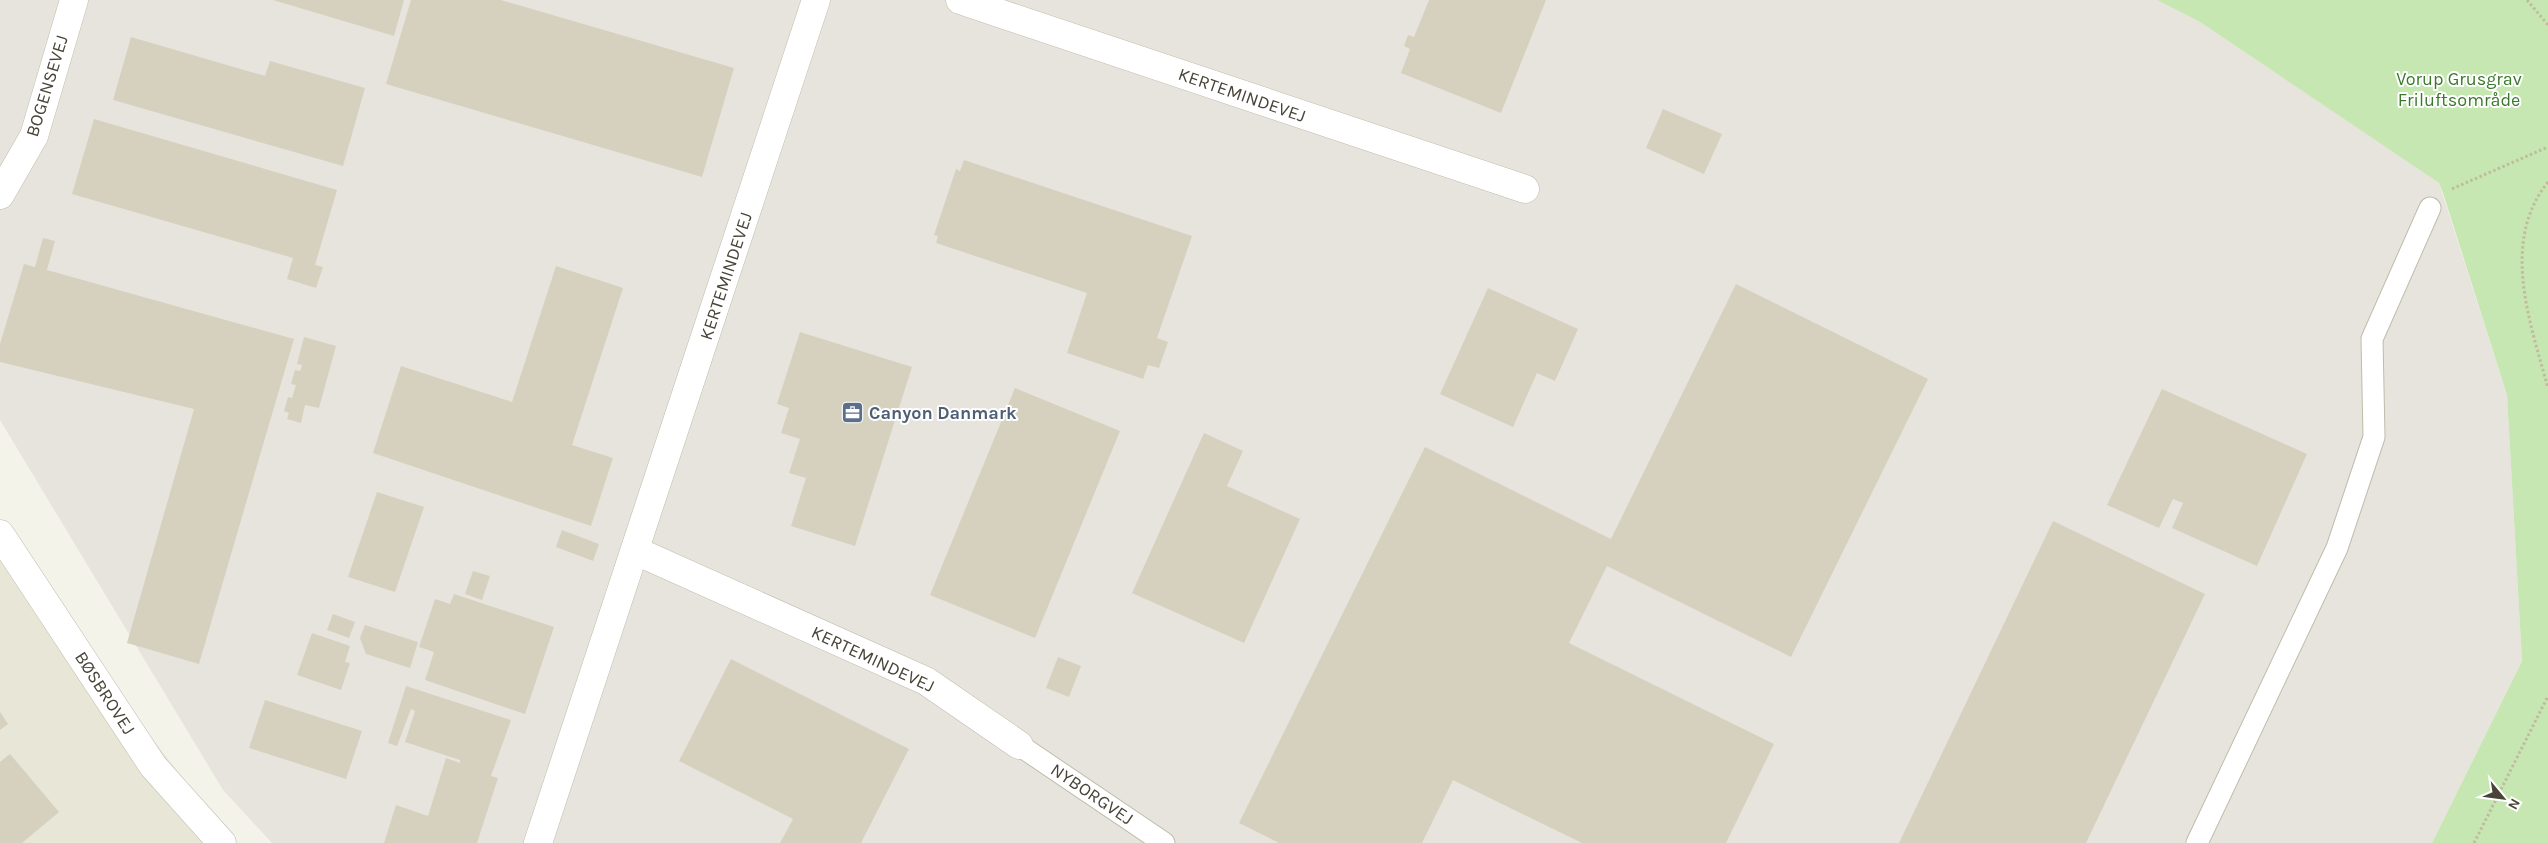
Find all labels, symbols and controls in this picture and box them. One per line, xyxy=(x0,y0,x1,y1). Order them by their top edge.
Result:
street label: BOGENSEVEJ xyxy=(21,32,73,140)
street label: KERTEMINDEVEJ xyxy=(1175,63,1309,127)
park label: Vorup Grusgrav Friluftsområde xyxy=(2396,68,2522,111)
street label: KERTEMINDEVEJ xyxy=(695,209,757,343)
office icon: Canyon Danmark xyxy=(841,401,865,425)
place label: Canyon Danmark xyxy=(869,402,1017,424)
street label: KERTEMINDEVEJ xyxy=(808,621,938,697)
street label: BØSBROVEJ xyxy=(70,647,140,739)
street label: NYBORGVEJ xyxy=(1046,758,1138,830)
north arrow xyxy=(2478,773,2528,823)
text: N xyxy=(2504,796,2524,813)

